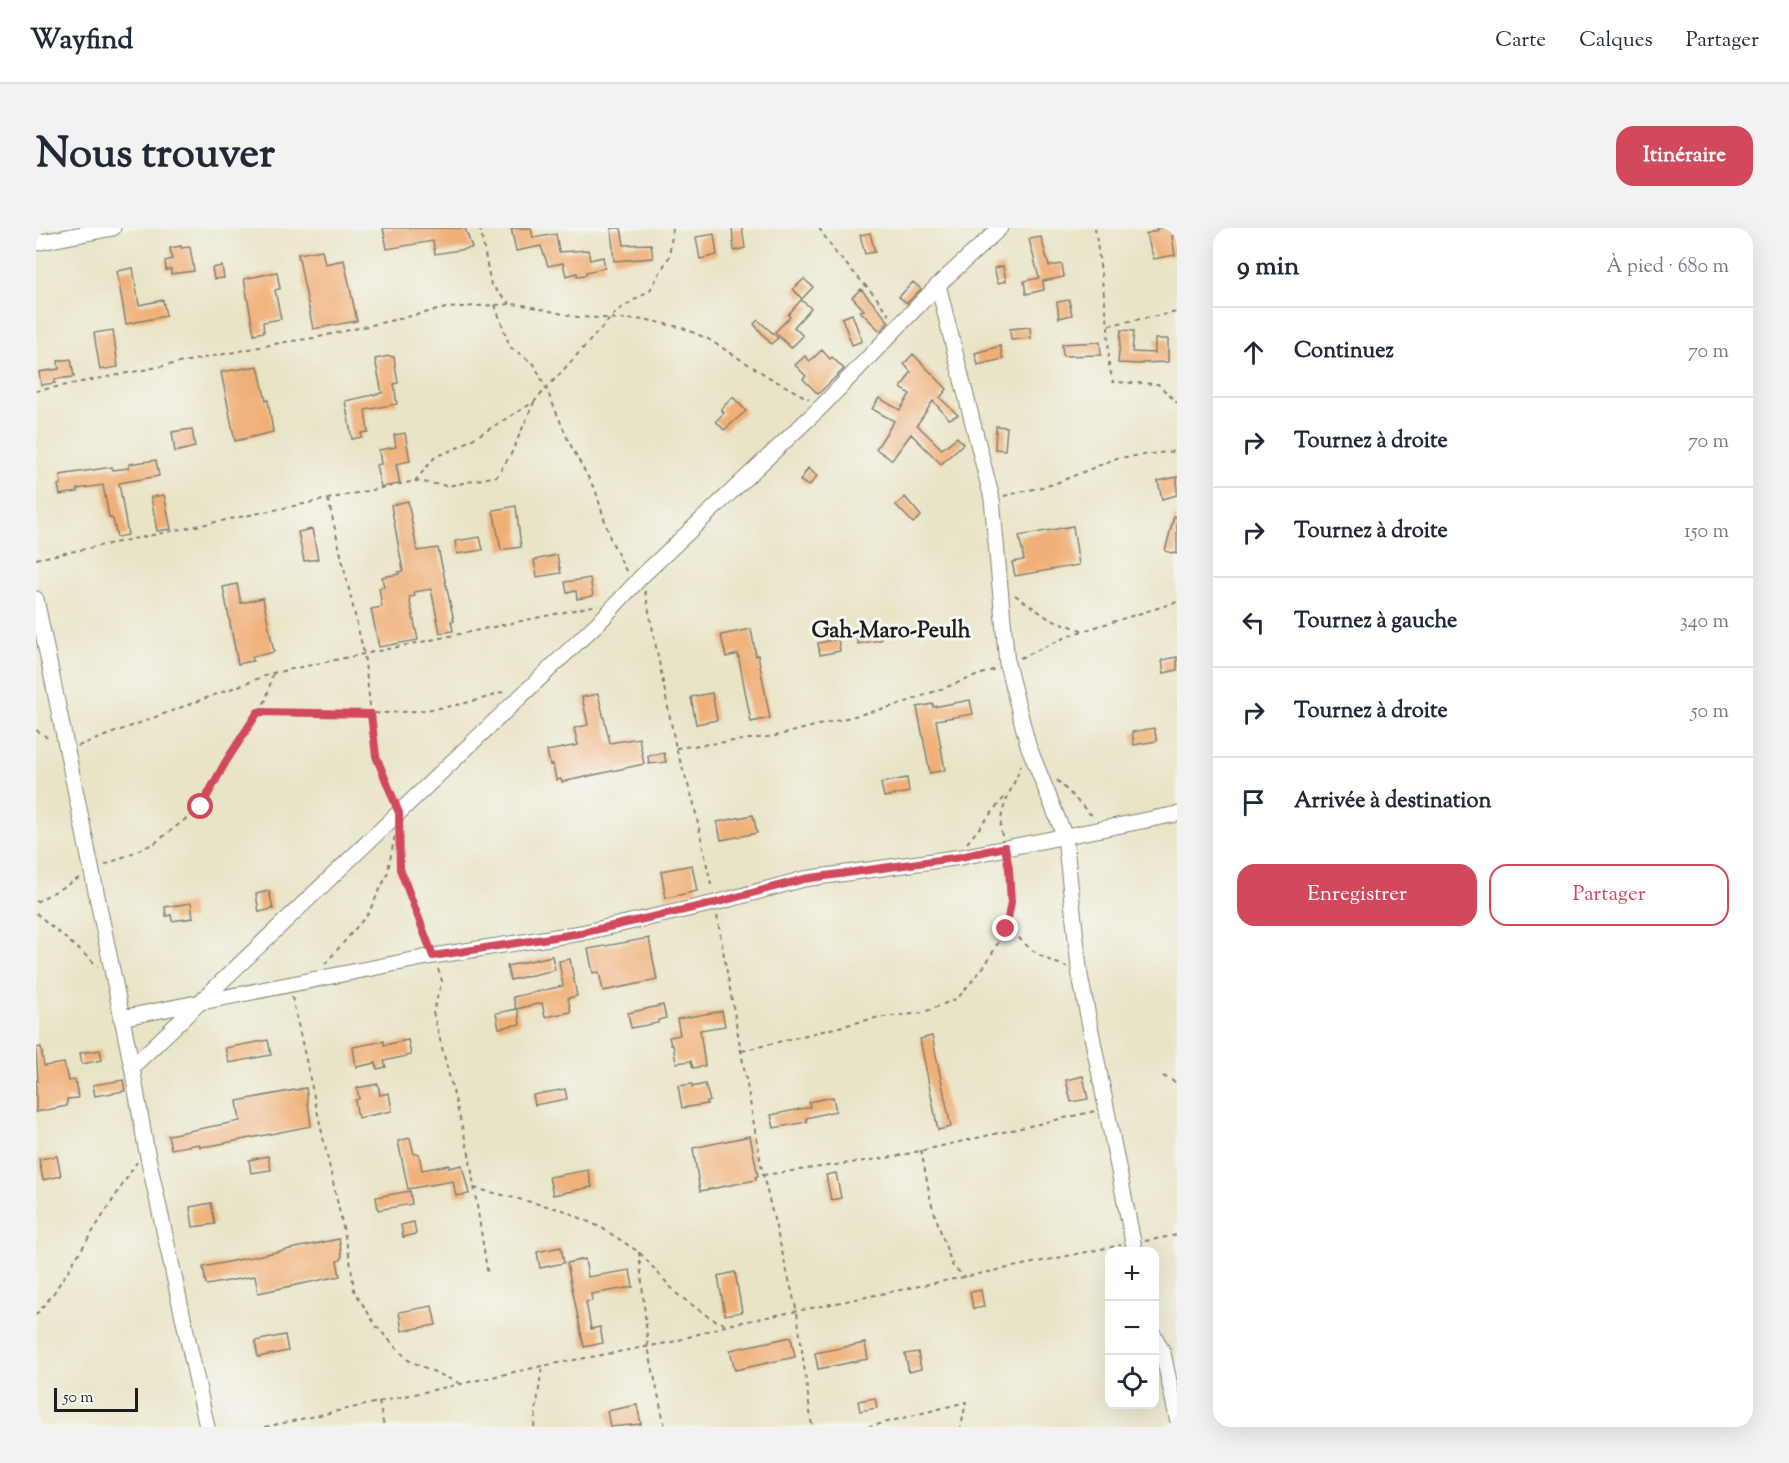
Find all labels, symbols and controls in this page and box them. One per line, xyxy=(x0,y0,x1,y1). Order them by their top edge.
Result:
text: Wayfind xyxy=(30,21,133,61)
text: Carte xyxy=(1495,26,1546,56)
text: Calques xyxy=(1579,26,1653,56)
text: Partager xyxy=(1686,26,1759,56)
text: Nous trouver xyxy=(36,126,275,186)
button: Itinéraire xyxy=(1616,126,1753,186)
text: 9 min xyxy=(1237,249,1299,286)
text: À pied · 680 m xyxy=(1606,253,1729,282)
icon: ahead xyxy=(1237,336,1270,369)
text: Continuez xyxy=(1294,336,1394,368)
text: 70 m xyxy=(1688,338,1729,367)
icon: right xyxy=(1237,426,1270,459)
text: Tournez à droite xyxy=(1294,426,1448,458)
text: 70 m xyxy=(1688,428,1729,457)
icon: right xyxy=(1237,516,1270,549)
text: Tournez à droite xyxy=(1294,516,1448,548)
text: 150 m xyxy=(1684,518,1729,547)
icon: left xyxy=(1237,606,1270,639)
text: Tournez à gauche xyxy=(1294,606,1457,638)
text: 340 m xyxy=(1680,608,1729,637)
district label: Gah-Maro-Peulh xyxy=(811,616,971,648)
icon: right xyxy=(1237,696,1270,729)
text: Tournez à droite xyxy=(1294,696,1448,728)
text: 50 m xyxy=(1691,698,1729,727)
icon: arrive xyxy=(1237,786,1270,819)
text: Arrivée à destination xyxy=(1294,786,1491,818)
route start xyxy=(187,793,213,819)
button: Enregistrer xyxy=(1237,864,1477,926)
button: Partager xyxy=(1489,864,1729,926)
route end xyxy=(992,915,1018,941)
map controls xyxy=(1105,1247,1159,1409)
button: + xyxy=(1105,1247,1159,1301)
button: − xyxy=(1105,1301,1159,1355)
button: locate xyxy=(1105,1355,1159,1409)
scale bar xyxy=(54,1385,138,1412)
text: 50 m xyxy=(63,1387,94,1410)

